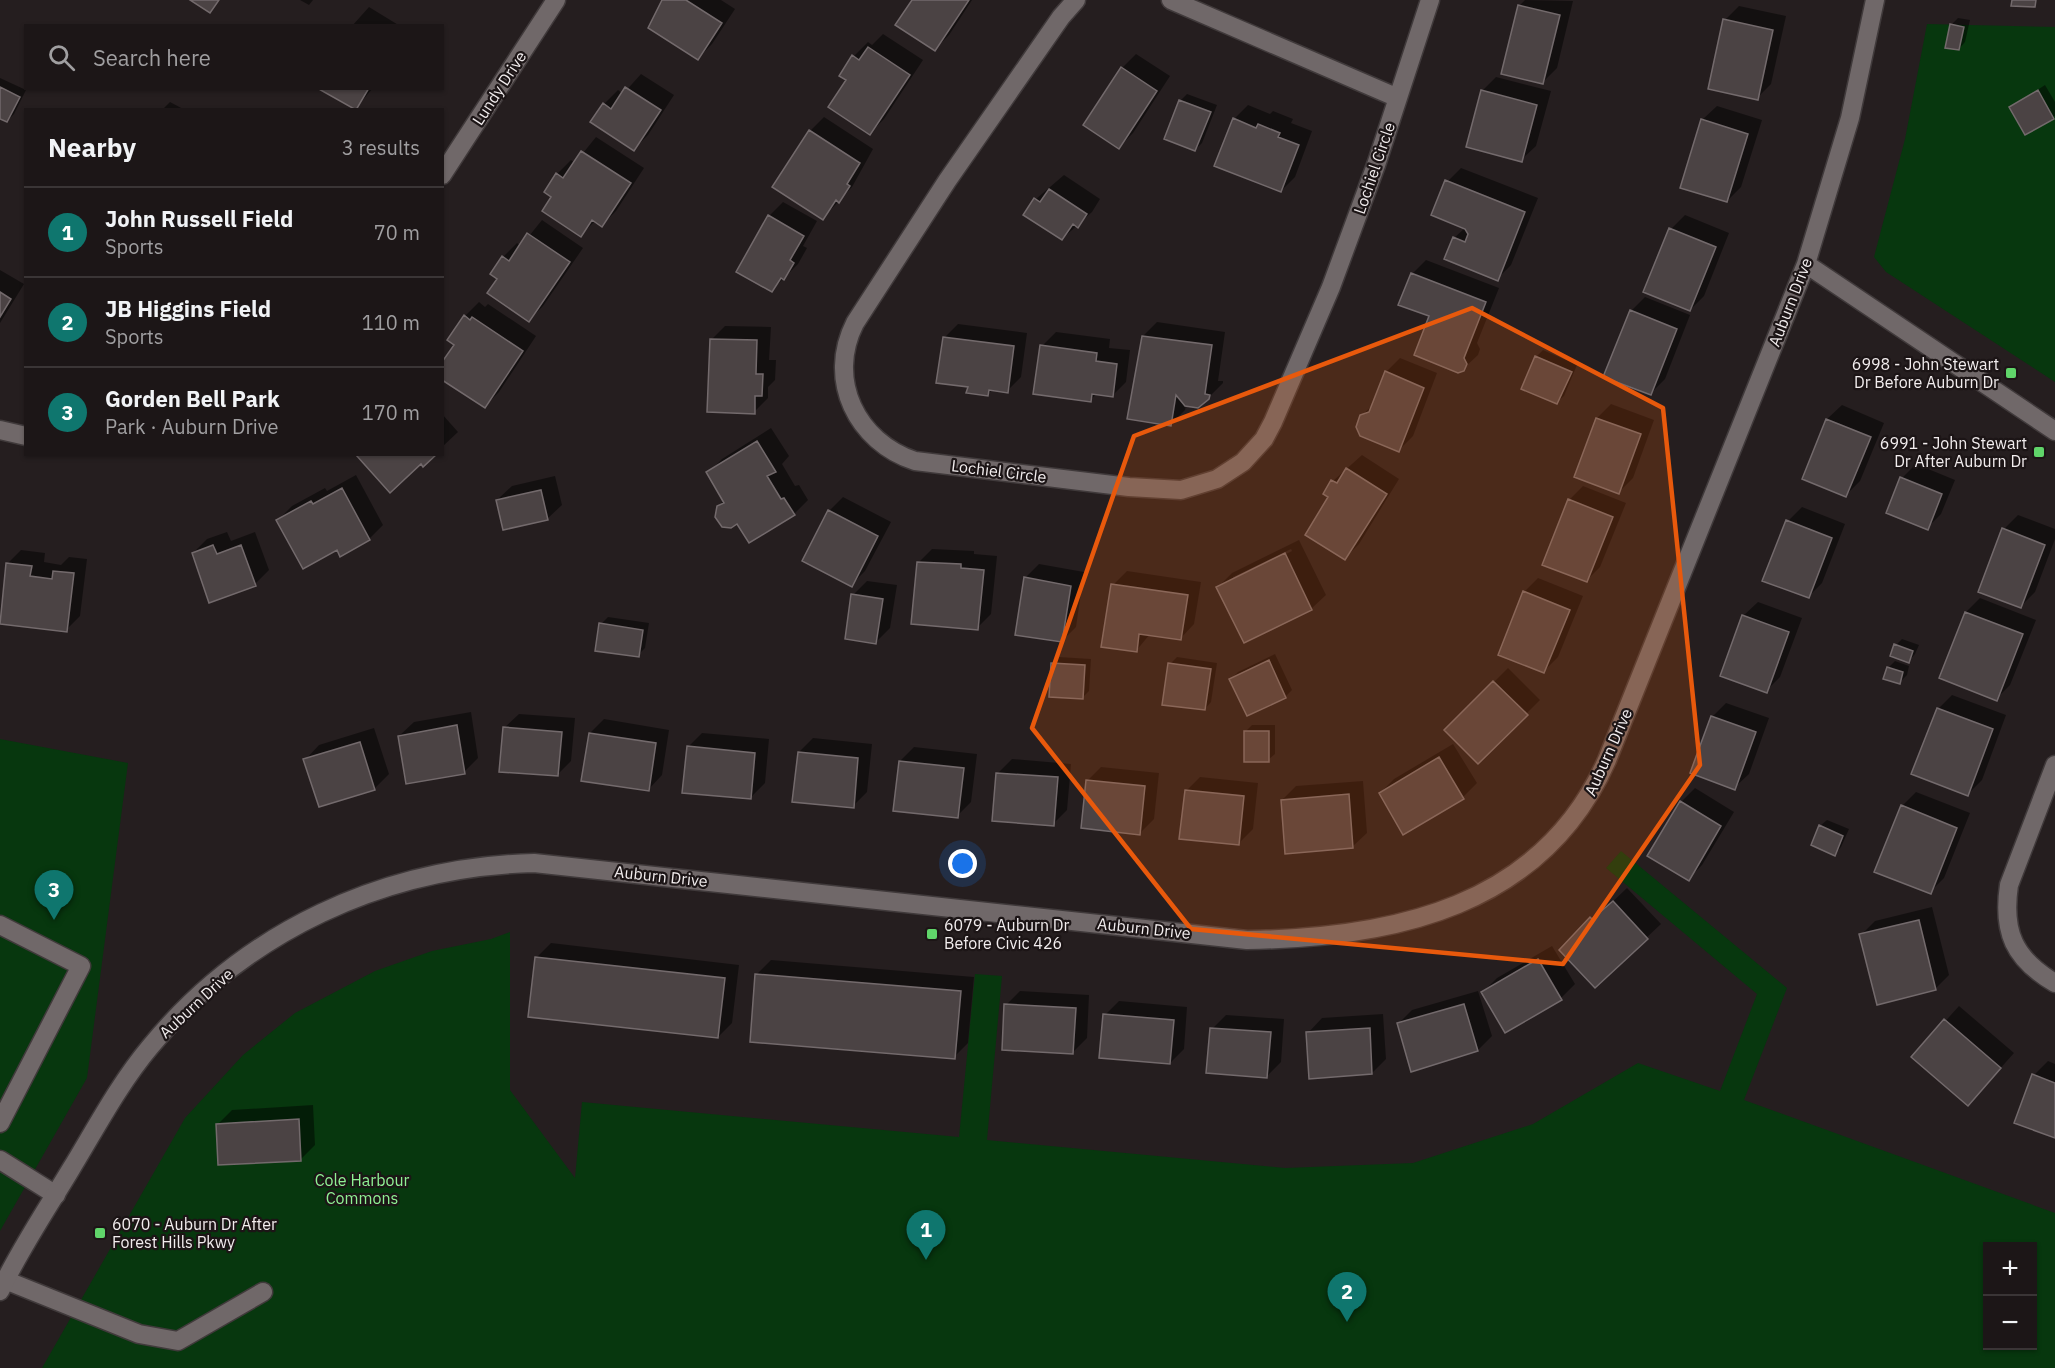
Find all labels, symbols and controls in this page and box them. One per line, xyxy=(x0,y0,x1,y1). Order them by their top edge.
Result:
search box xyxy=(24,24,444,90)
icon: search xyxy=(45,41,78,74)
text: Search here xyxy=(93,43,211,72)
street label: Lundy Drive xyxy=(468,47,530,129)
street label: Lochiel Circle xyxy=(1349,119,1399,217)
text: Nearby xyxy=(48,130,136,164)
text: 3 results xyxy=(342,134,420,161)
text: John Russell Field xyxy=(105,204,293,233)
text: 1 xyxy=(62,219,74,246)
text: 70 m xyxy=(374,219,420,246)
text: Sports xyxy=(105,233,164,260)
street label: Auburn Drive xyxy=(1764,255,1816,349)
text: JB Higgins Field xyxy=(105,294,271,323)
text: 2 xyxy=(62,309,74,336)
text: 110 m xyxy=(362,309,420,336)
text: Sports xyxy=(105,323,164,350)
place label: 6998 - John Stewart Dr Before Auburn Dr xyxy=(1852,354,1999,392)
marker: 6998 - John Stewart Dr Before Auburn Dr xyxy=(2004,366,2018,380)
text: Gorden Bell Park xyxy=(105,384,280,413)
text: 3 xyxy=(62,399,74,426)
text: 170 m xyxy=(362,399,420,426)
text: Park · Auburn Drive xyxy=(105,413,278,440)
place label: 6991 - John Stewart Dr After Auburn Dr xyxy=(1880,433,2027,471)
marker: 6991 - John Stewart Dr After Auburn Dr xyxy=(2032,445,2046,459)
street label: Lochiel Circle xyxy=(950,455,1048,487)
street label: Auburn Drive xyxy=(1580,705,1636,799)
your location xyxy=(948,849,977,878)
street label: Auburn Drive xyxy=(613,861,709,891)
pin: 3 xyxy=(34,870,74,920)
street label: Auburn Drive xyxy=(1096,913,1192,943)
place label: 6079 - Auburn Dr Before Civic 426 xyxy=(944,915,1070,953)
marker: 6079 - Auburn Dr Before Civic 426 xyxy=(925,927,939,941)
street label: Auburn Drive xyxy=(155,964,237,1042)
park label: Cole Harbour Commons xyxy=(315,1170,409,1208)
pin: 1 xyxy=(906,1210,946,1260)
place label: 6070 - Auburn Dr After Forest Hills Pkwy xyxy=(112,1214,277,1252)
marker: 6070 - Auburn Dr After Forest Hills Pkwy xyxy=(93,1226,107,1240)
map controls xyxy=(1983,1242,2037,1350)
button: + xyxy=(1983,1242,2037,1296)
pin: 2 xyxy=(1328,1272,1366,1322)
button: − xyxy=(1983,1296,2037,1350)

